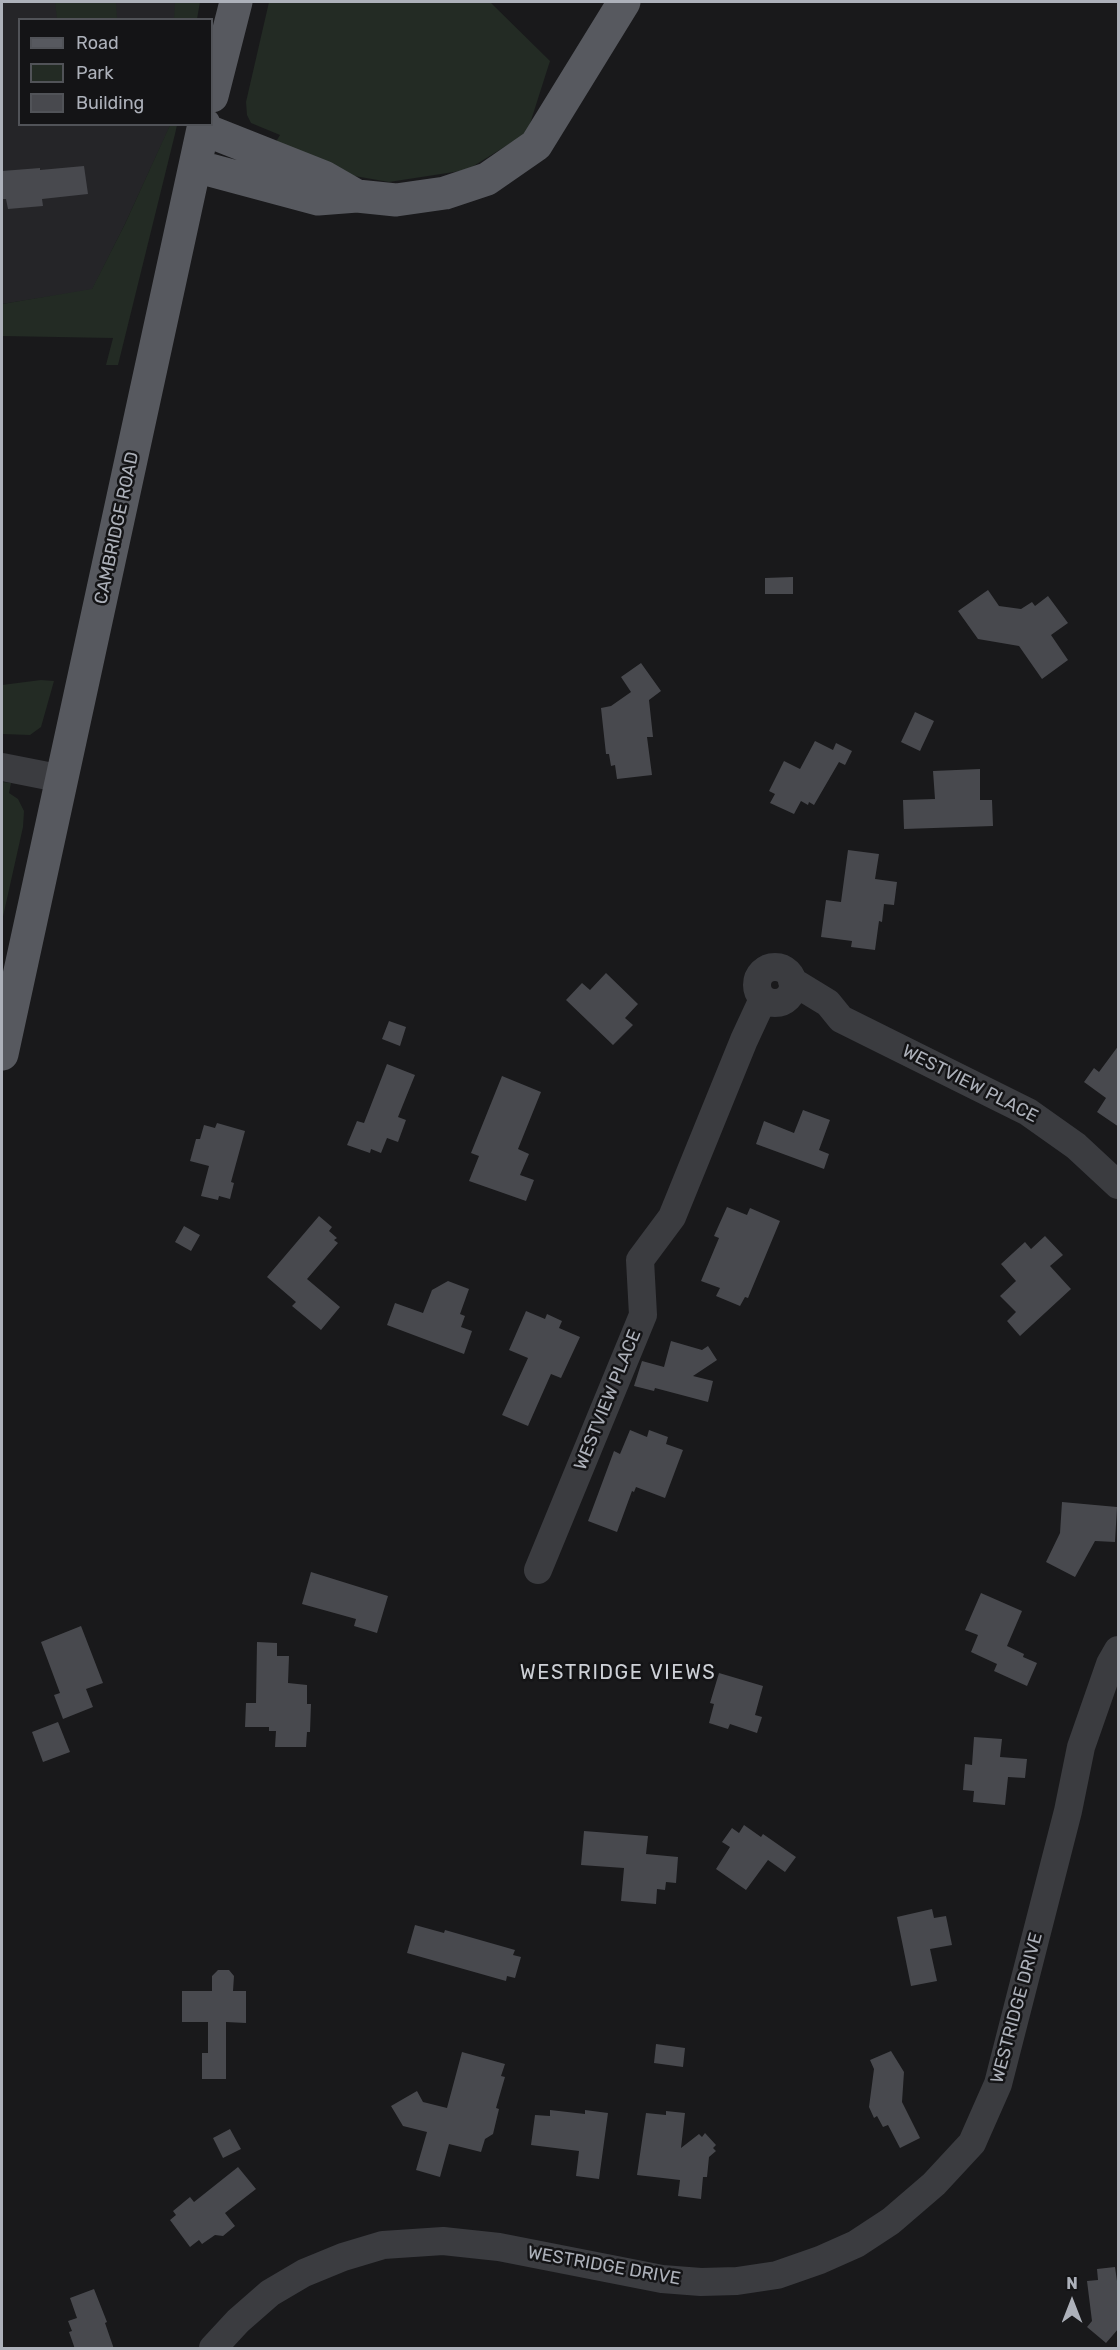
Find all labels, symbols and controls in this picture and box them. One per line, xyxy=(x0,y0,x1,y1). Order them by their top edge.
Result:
legend xyxy=(18,18,213,126)
text: Road xyxy=(76,32,119,54)
text: Park xyxy=(76,62,113,84)
text: Building xyxy=(76,92,144,114)
street label: CAMBRIDGE ROAD xyxy=(90,450,144,606)
street label: WESTVIEW PLACE xyxy=(898,1040,1042,1128)
street label: WESTVIEW PLACE xyxy=(570,1327,646,1473)
district label: WESTRIDGE VIEWS xyxy=(520,1661,716,1685)
street label: WESTRIDGE DRIVE xyxy=(986,1930,1048,2086)
street label: WESTRIDGE DRIVE xyxy=(526,2242,682,2290)
north arrow xyxy=(1042,2272,1102,2332)
text: N xyxy=(1066,2274,1078,2293)

